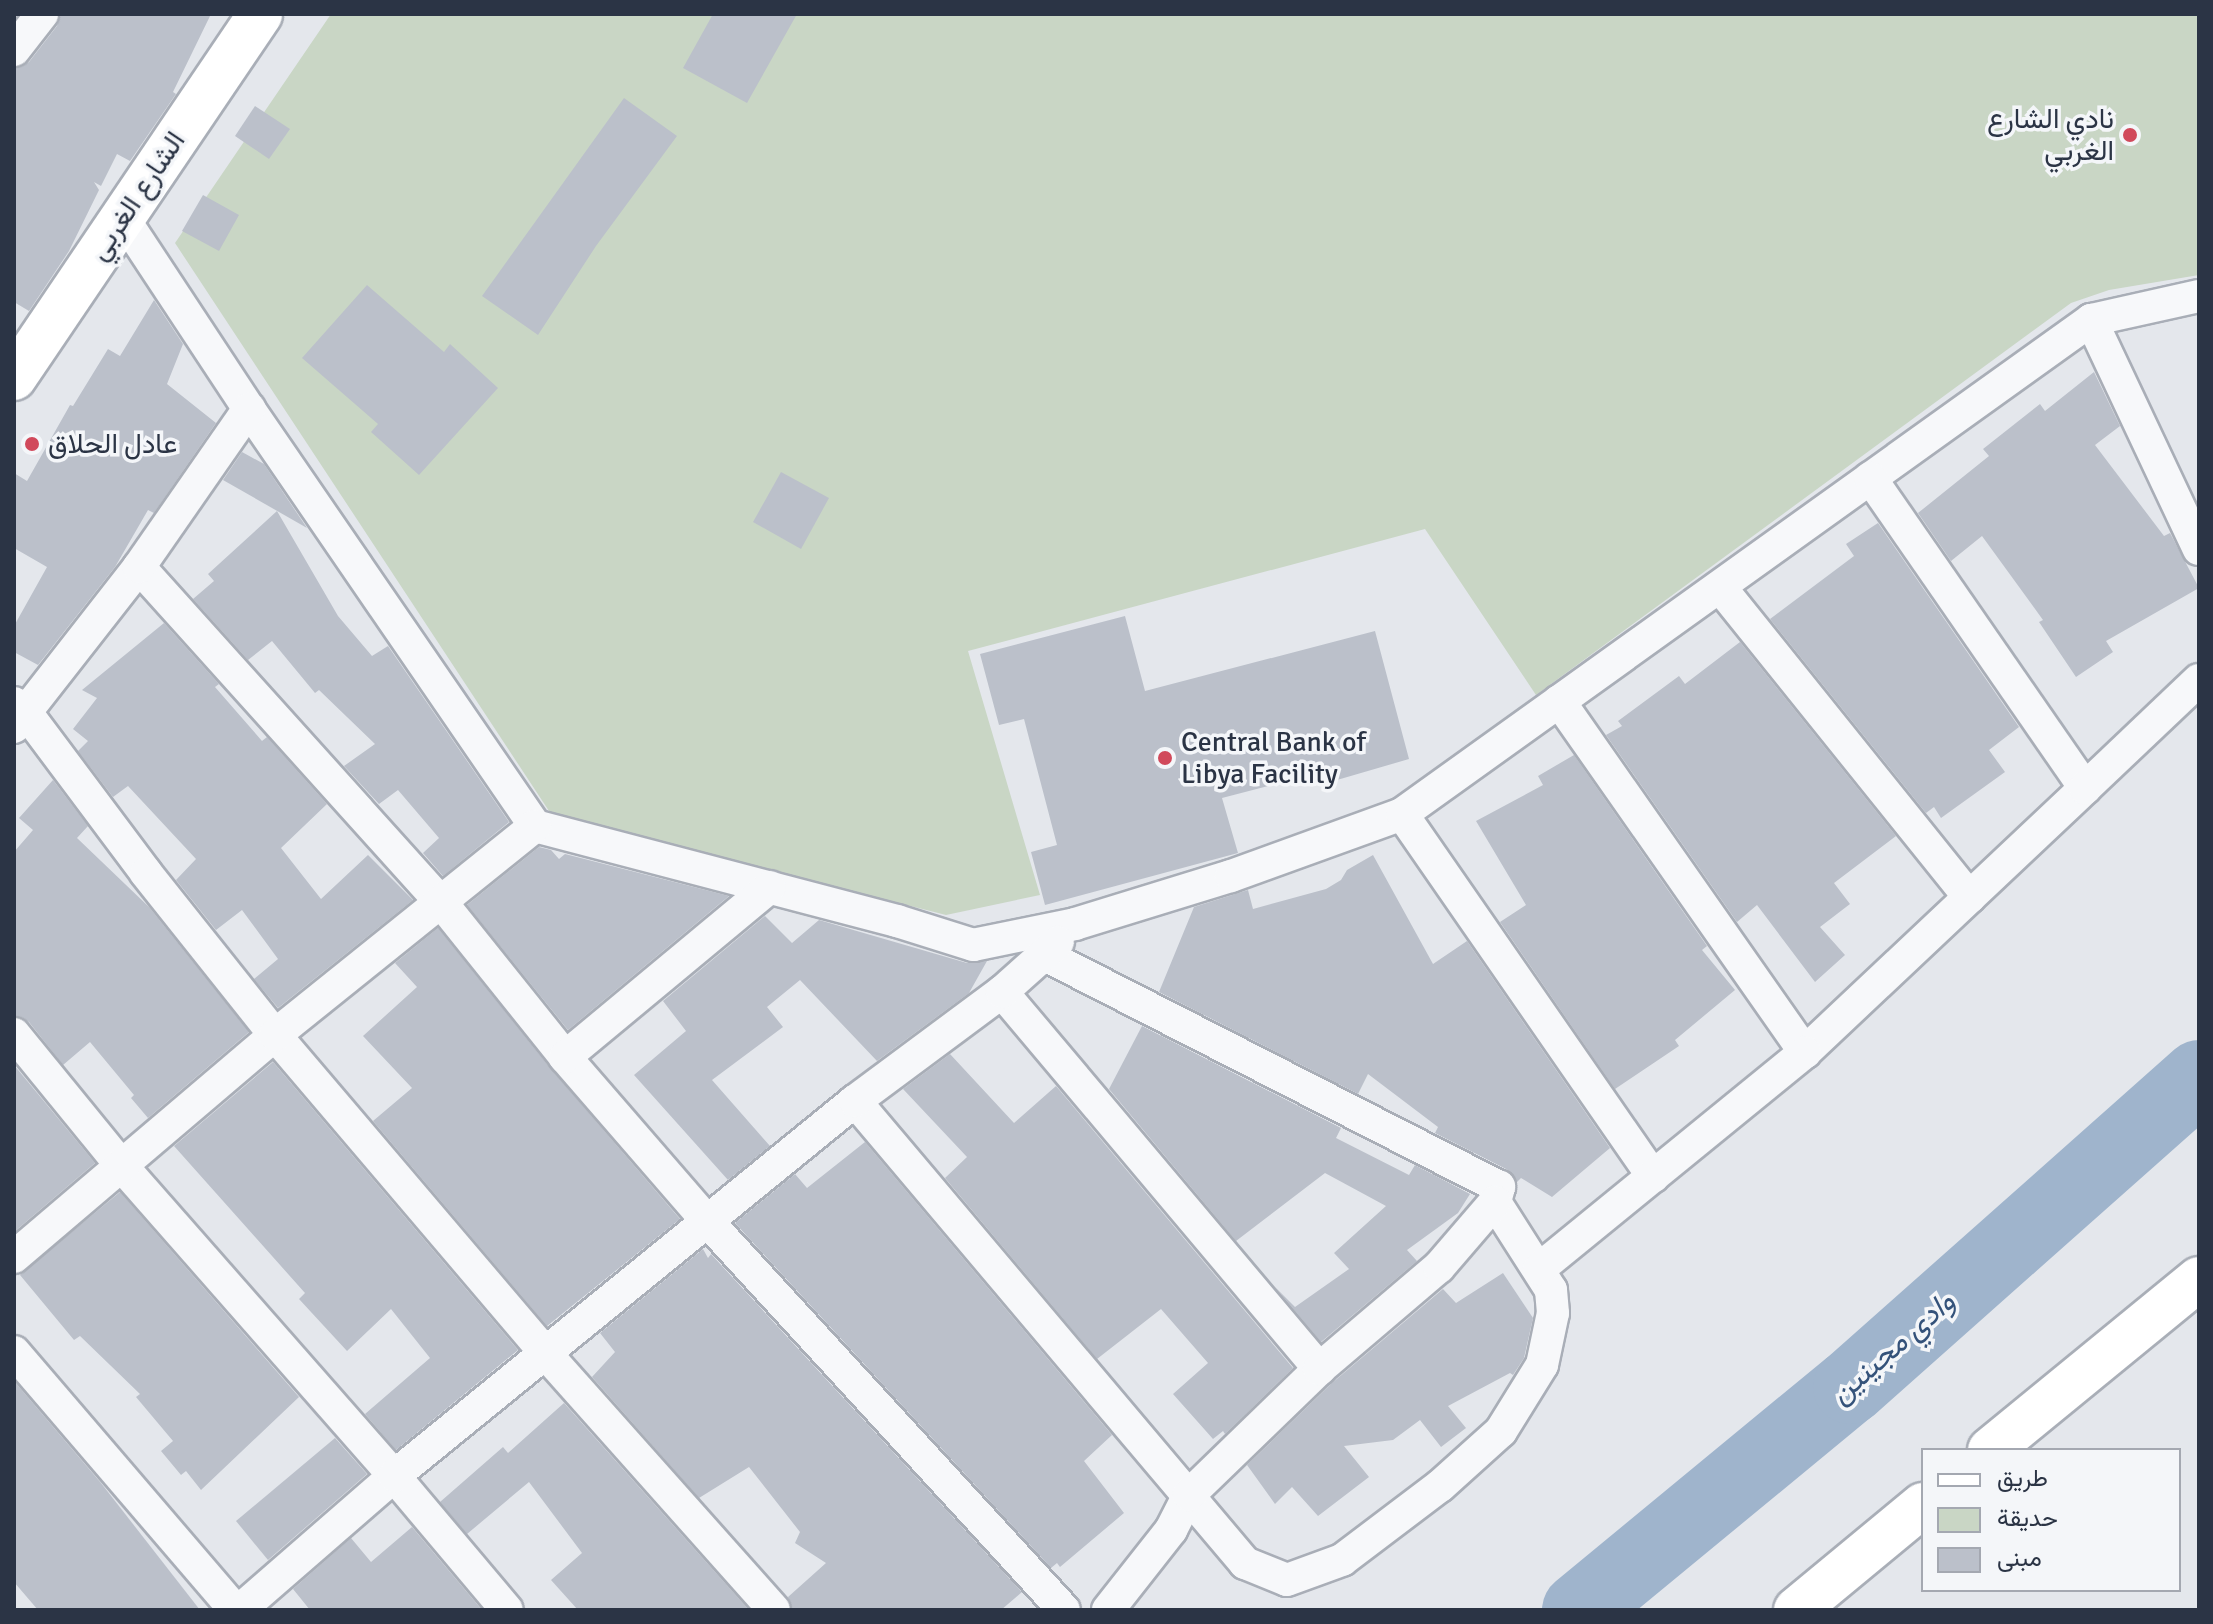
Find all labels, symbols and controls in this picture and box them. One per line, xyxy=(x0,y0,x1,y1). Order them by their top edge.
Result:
place label: نادي الشارع الغربي xyxy=(1987,102,2114,168)
street label: الشارع الغربي xyxy=(82,125,192,267)
marker: نادي الشارع الغربي xyxy=(2121,126,2139,144)
place label: عادل الحلاق xyxy=(48,427,177,461)
marker: عادل الحلاق xyxy=(23,435,41,453)
place label: Central Bank of Libya Facility xyxy=(1181,725,1366,791)
marker: Central Bank of Libya Facility xyxy=(1156,749,1174,767)
water label: وادي مجينين xyxy=(1823,1284,1963,1412)
legend xyxy=(1921,1448,2181,1592)
text: طريق xyxy=(1997,1463,2048,1493)
text: حديقة xyxy=(1997,1503,2058,1533)
text: مبنى xyxy=(1997,1543,2042,1573)

